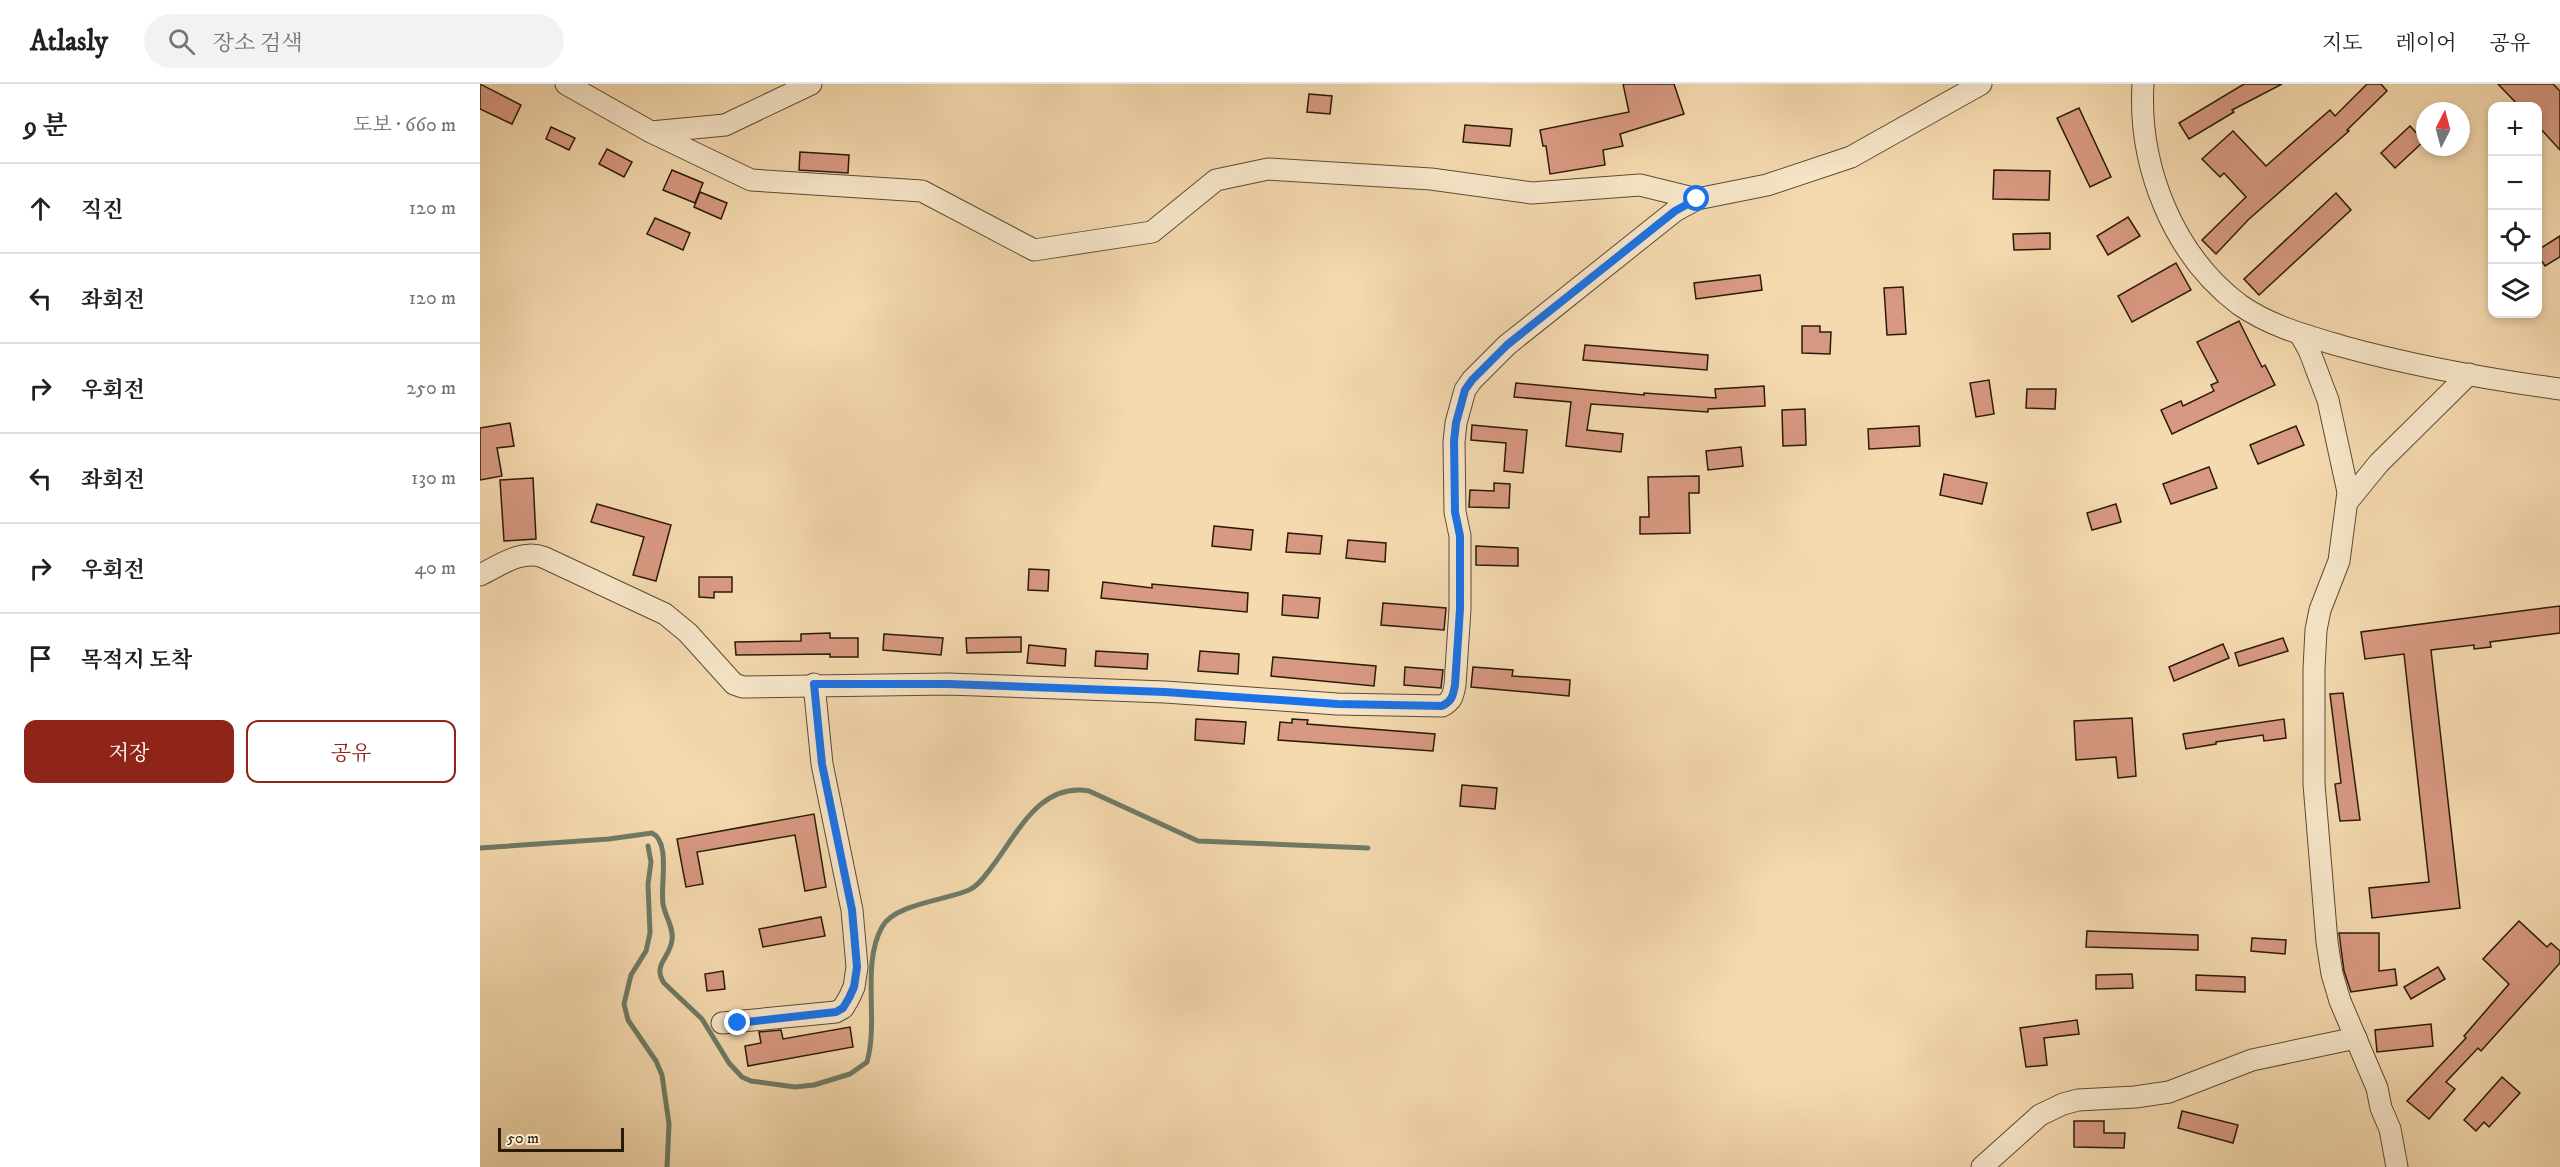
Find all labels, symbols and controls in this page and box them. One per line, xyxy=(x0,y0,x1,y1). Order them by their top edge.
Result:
search box xyxy=(144,14,564,68)
text: Atlasly xyxy=(30,24,108,59)
icon: search xyxy=(165,25,198,58)
text: 장소 검색 xyxy=(213,30,303,57)
text: 지도 xyxy=(2322,31,2363,57)
text: 레이어 xyxy=(2396,31,2456,57)
text: 공유 xyxy=(2489,31,2530,57)
north arrow xyxy=(2416,102,2470,156)
map controls xyxy=(2488,102,2542,318)
button: + xyxy=(2488,102,2542,156)
text: 9 분 xyxy=(24,110,68,143)
text: 도보 · 660 m xyxy=(353,113,456,138)
button: − xyxy=(2488,156,2542,210)
route start xyxy=(1683,185,1709,211)
icon: ahead xyxy=(24,192,57,225)
text: 120 m xyxy=(409,196,456,221)
text: 직진 xyxy=(81,197,124,224)
button: locate xyxy=(2488,210,2542,264)
button: layers xyxy=(2488,264,2542,318)
icon: left xyxy=(24,282,57,315)
text: 120 m xyxy=(409,286,456,311)
text: 좌회전 xyxy=(81,287,145,314)
icon: right xyxy=(24,372,57,405)
text: 250 m xyxy=(406,376,456,401)
text: 우회전 xyxy=(81,377,145,404)
icon: left xyxy=(24,462,57,495)
text: 130 m xyxy=(411,466,456,491)
text: 좌회전 xyxy=(81,467,145,494)
icon: right xyxy=(24,552,57,585)
text: 40 m xyxy=(414,556,456,581)
text: 우회전 xyxy=(81,557,145,584)
icon: arrive xyxy=(24,642,57,675)
text: 목적지 도착 xyxy=(81,647,192,674)
button: 저장 xyxy=(24,720,234,783)
button: 공유 xyxy=(246,720,456,783)
route end xyxy=(724,1009,750,1035)
scale bar xyxy=(498,1125,624,1152)
text: 50 m xyxy=(507,1128,539,1148)

